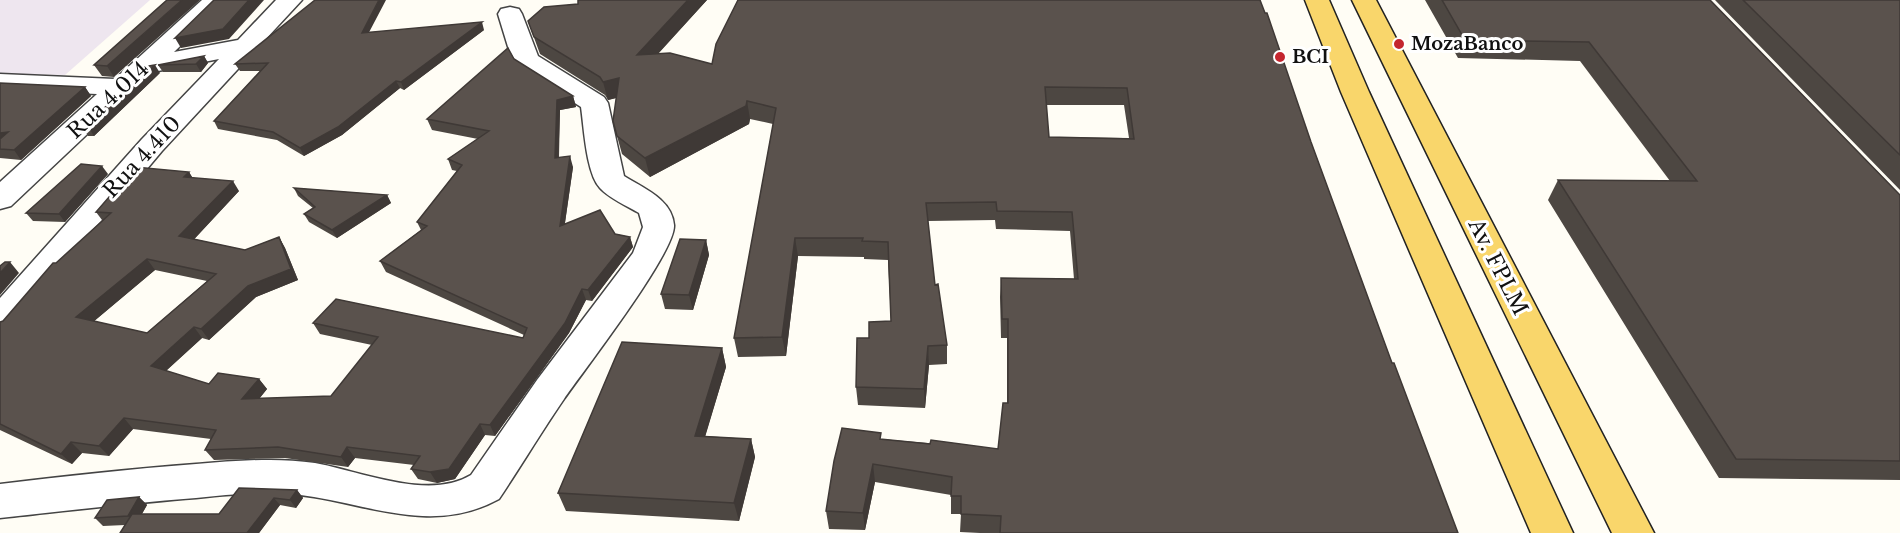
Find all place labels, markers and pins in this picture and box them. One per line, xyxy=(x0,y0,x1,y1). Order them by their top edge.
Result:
place label: MozaBanco xyxy=(1411,33,1523,55)
marker: MozaBanco xyxy=(1392,37,1406,51)
place label: BCI xyxy=(1292,46,1329,68)
marker: BCI xyxy=(1273,50,1287,64)

